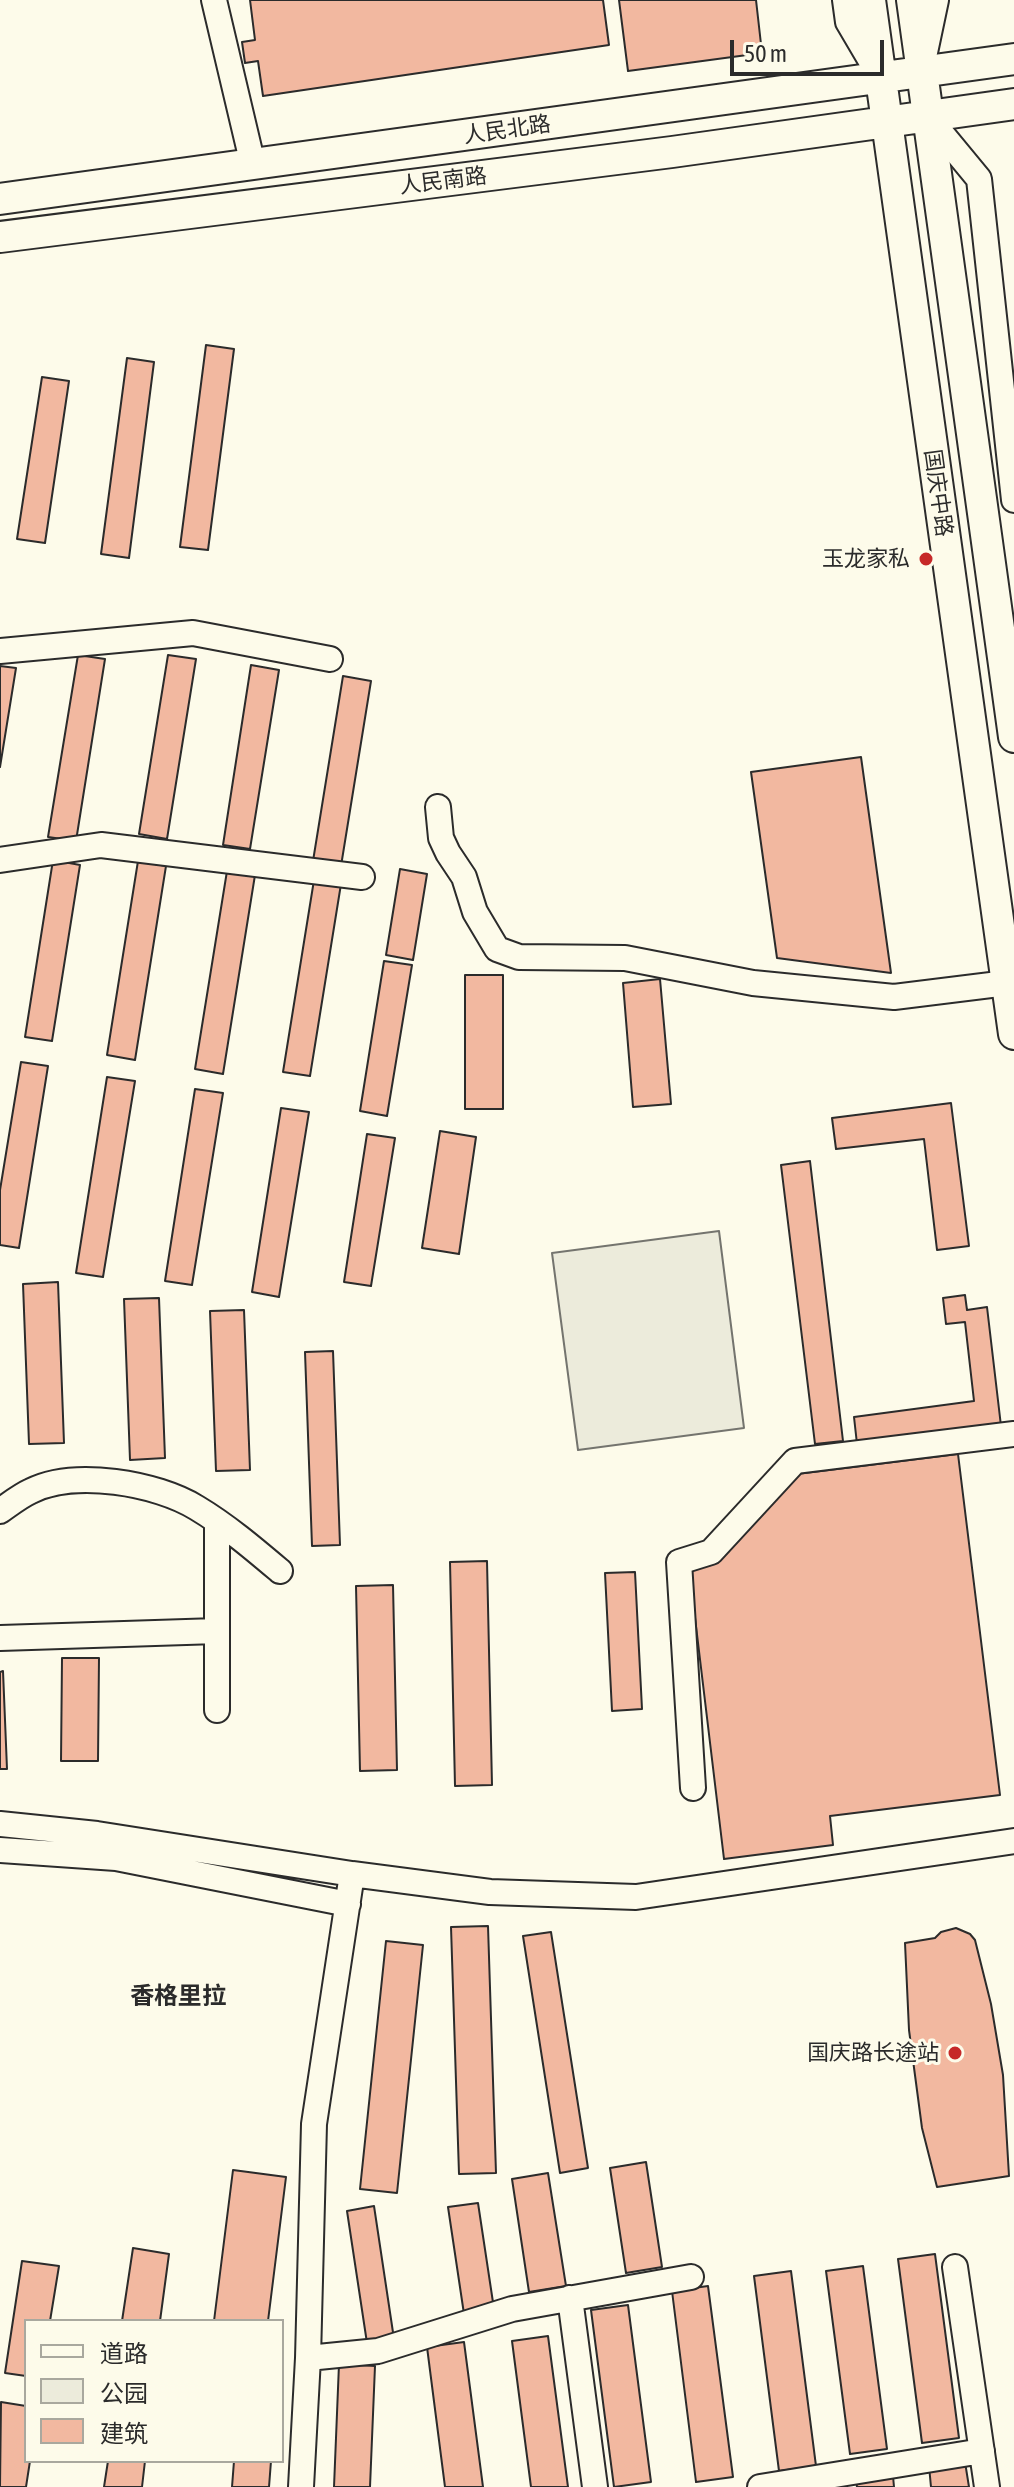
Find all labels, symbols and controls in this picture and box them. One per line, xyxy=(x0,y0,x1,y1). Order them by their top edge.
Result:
scale bar xyxy=(734,24,888,74)
text: 50 m xyxy=(744,40,787,67)
street label: 人民北路 xyxy=(462,111,552,149)
street label: 人民南路 xyxy=(398,163,488,199)
street label: 国庆中路 xyxy=(919,448,957,538)
place label: 玉龙家私 xyxy=(822,546,910,572)
marker: 玉龙家私 xyxy=(917,550,935,568)
district label: 香格里拉 xyxy=(130,1982,226,2010)
place label: 国庆路长途站 xyxy=(807,2040,939,2066)
marker: 国庆路长途站 xyxy=(946,2044,964,2062)
legend xyxy=(24,2319,284,2463)
text: 道路 xyxy=(100,2340,148,2367)
text: 公园 xyxy=(100,2380,148,2407)
text: 建筑 xyxy=(100,2420,148,2447)

